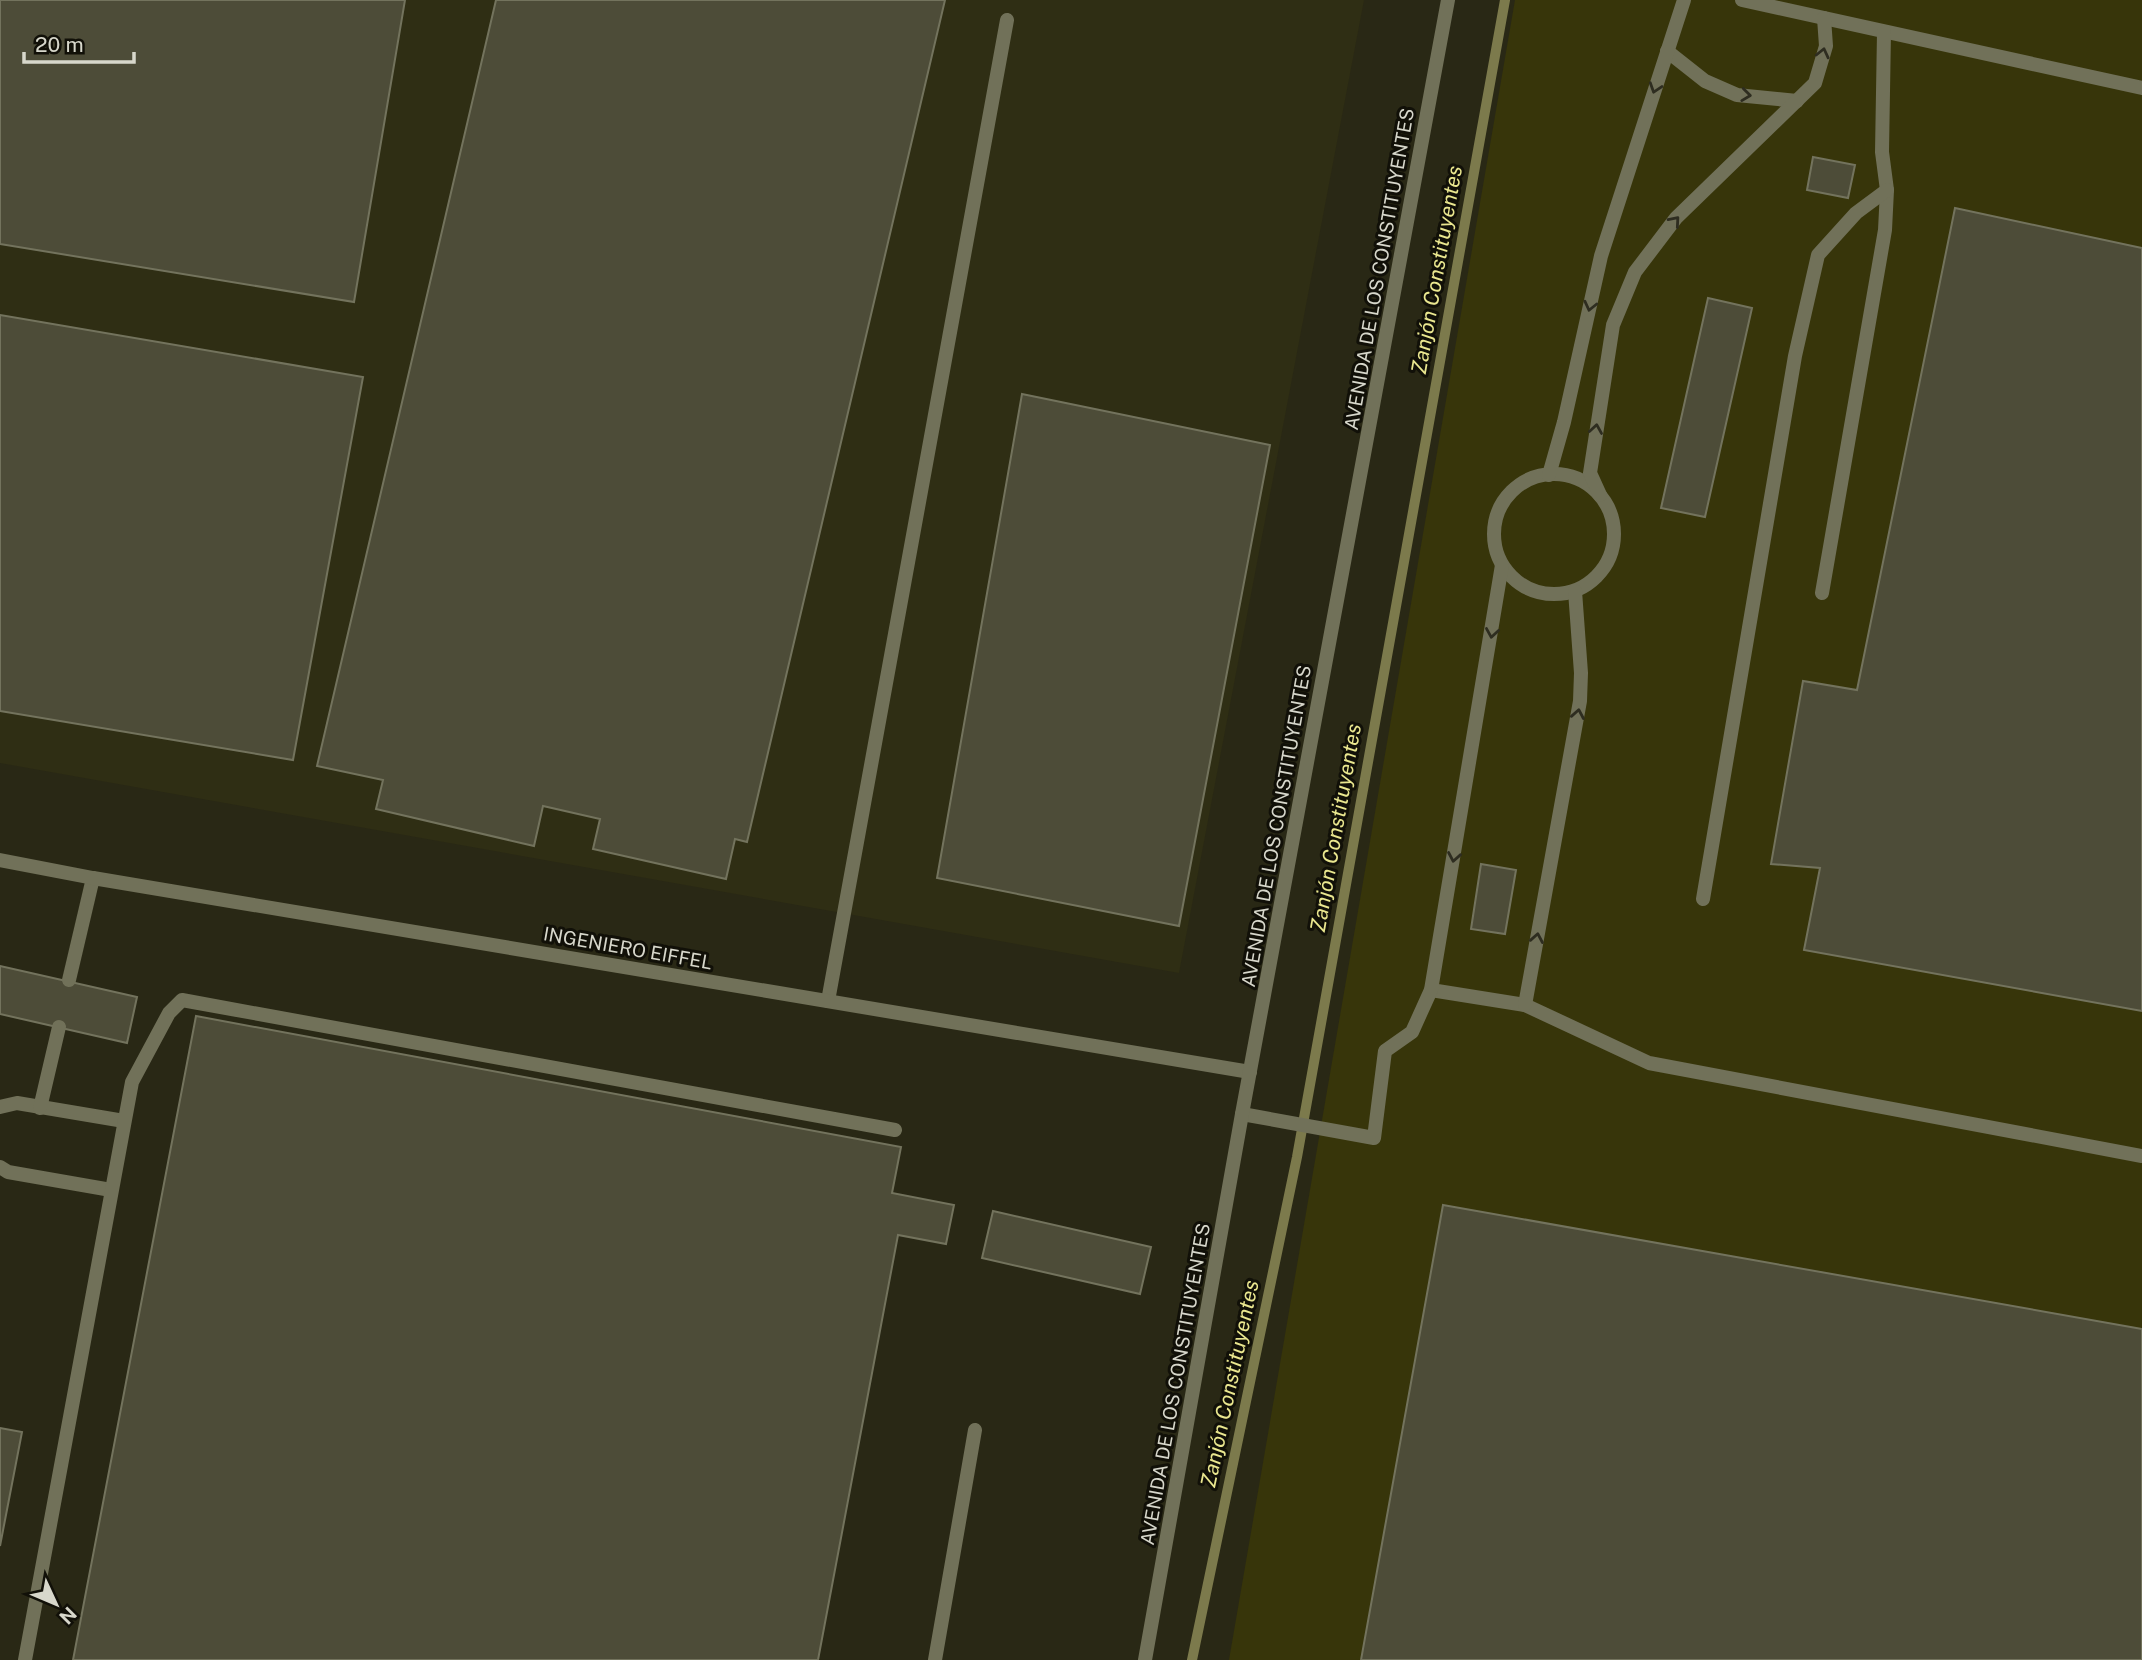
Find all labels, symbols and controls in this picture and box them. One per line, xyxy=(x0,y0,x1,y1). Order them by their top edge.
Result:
scale bar xyxy=(24,21,135,65)
text: 20 m xyxy=(35,32,84,57)
one-way arrow xyxy=(1814,48,1829,60)
one-way arrow xyxy=(1649,81,1663,94)
one-way arrow xyxy=(1741,88,1752,103)
street label: AVENIDA DE LOS CONSTITUYENTES xyxy=(1340,106,1418,432)
water label: Zanjón Constituyentes xyxy=(1406,164,1467,376)
one-way arrow xyxy=(1667,216,1679,229)
one-way arrow xyxy=(1583,300,1598,312)
one-way arrow xyxy=(1589,423,1604,435)
one-way arrow xyxy=(1485,627,1500,639)
street label: AVENIDA DE LOS CONSTITUYENTES xyxy=(1237,663,1315,989)
one-way arrow xyxy=(1570,708,1585,720)
water label: Zanjón Constituyentes xyxy=(1305,722,1366,934)
one-way arrow xyxy=(1447,851,1462,863)
street label: INGENIERO EIFFEL xyxy=(542,922,714,974)
one-way arrow xyxy=(1529,932,1544,944)
street label: AVENIDA DE LOS CONSTITUYENTES xyxy=(1136,1221,1214,1547)
water label: Zanjón Constituyentes xyxy=(1195,1278,1264,1490)
north arrow xyxy=(21,1569,91,1639)
text: N xyxy=(55,1603,81,1629)

